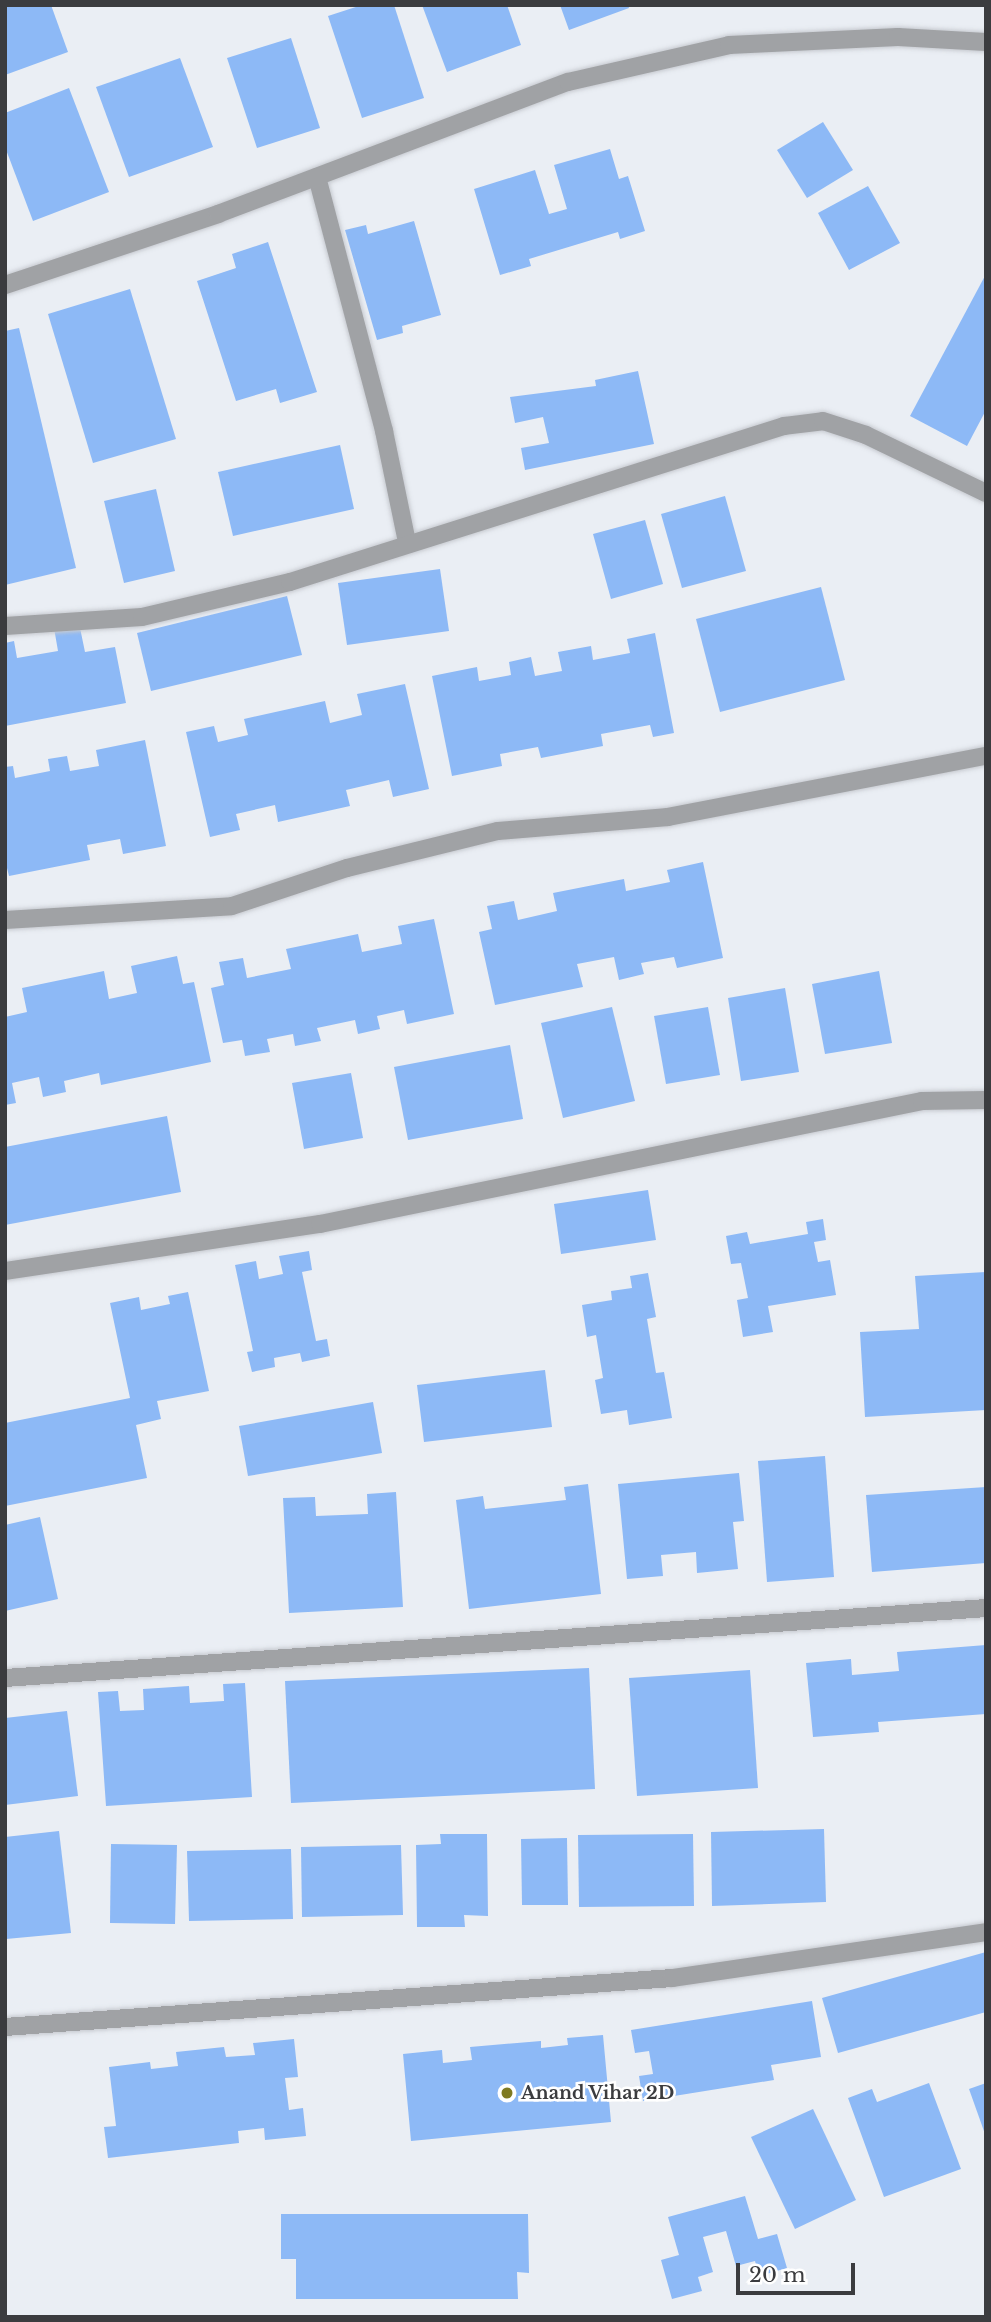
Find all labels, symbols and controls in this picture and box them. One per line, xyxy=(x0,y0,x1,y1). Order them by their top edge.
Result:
place label: Anand Vihar 2D xyxy=(521,2082,675,2104)
marker: Anand Vihar 2D xyxy=(499,2085,515,2101)
scale bar xyxy=(739,2248,858,2292)
text: 20 m xyxy=(749,2262,806,2288)

